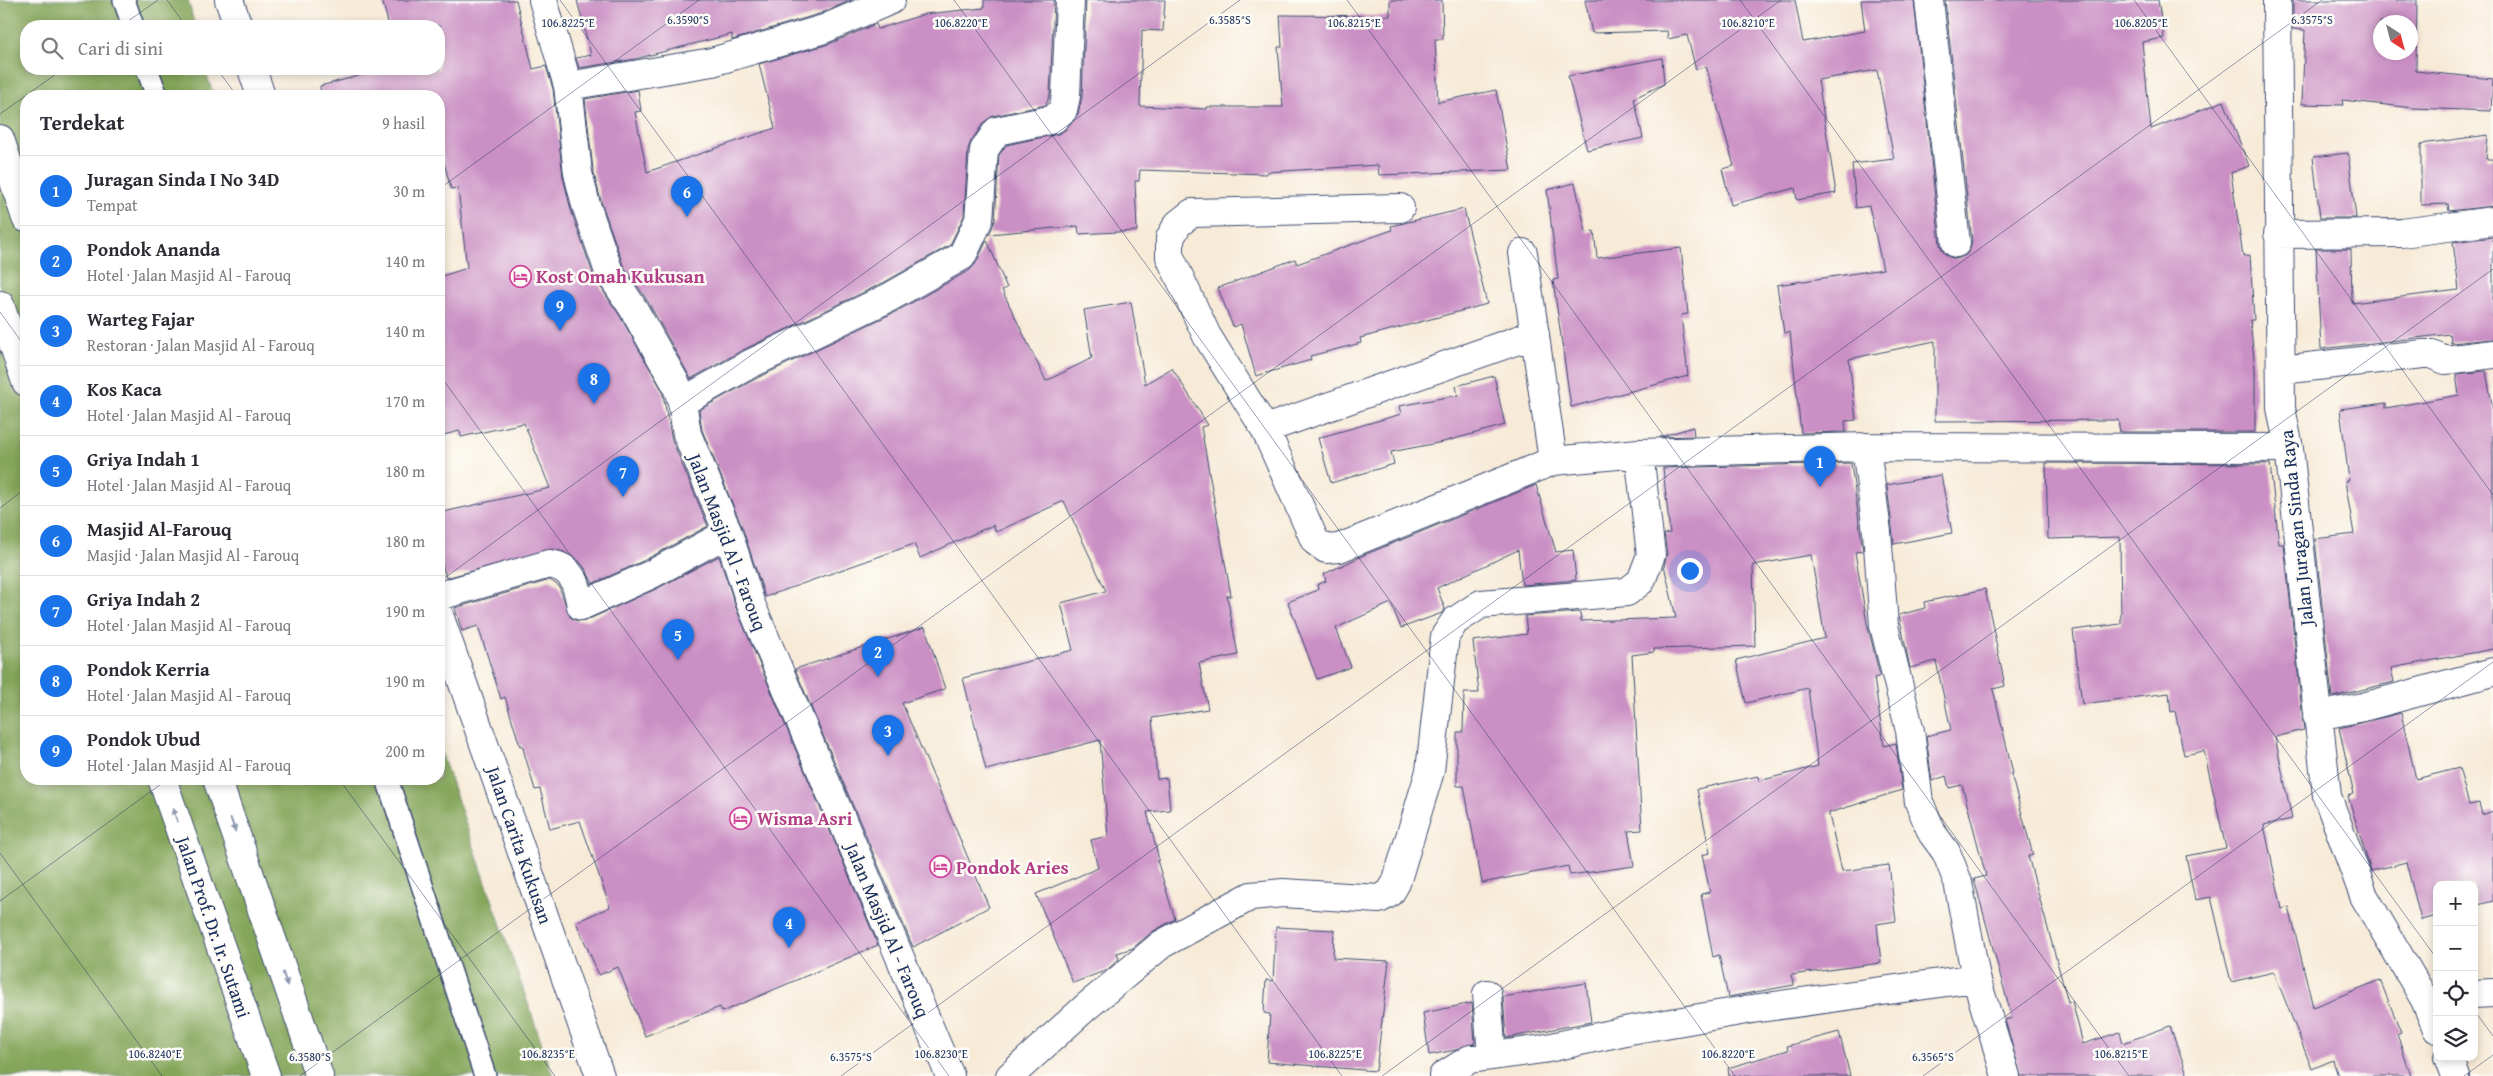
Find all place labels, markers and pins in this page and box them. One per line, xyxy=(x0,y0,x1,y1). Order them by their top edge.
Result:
pin: 6 xyxy=(671,176,703,217)
place label: Kost Omah Kukusan xyxy=(536,262,706,290)
hotel icon: Kost Omah Kukusan xyxy=(508,264,532,288)
pin: 9 xyxy=(544,290,576,331)
pin: 8 xyxy=(578,363,610,404)
pin: 1 xyxy=(1804,446,1836,487)
pin: 7 xyxy=(607,456,639,497)
pin: 5 xyxy=(662,619,694,660)
pin: 2 xyxy=(862,636,894,677)
pin: 3 xyxy=(872,715,904,756)
place label: Wisma Asri xyxy=(757,804,852,832)
hotel icon: Wisma Asri xyxy=(729,806,753,830)
place label: Pondok Aries xyxy=(956,853,1069,881)
hotel icon: Pondok Aries xyxy=(928,855,952,879)
pin: 4 xyxy=(773,907,805,948)

